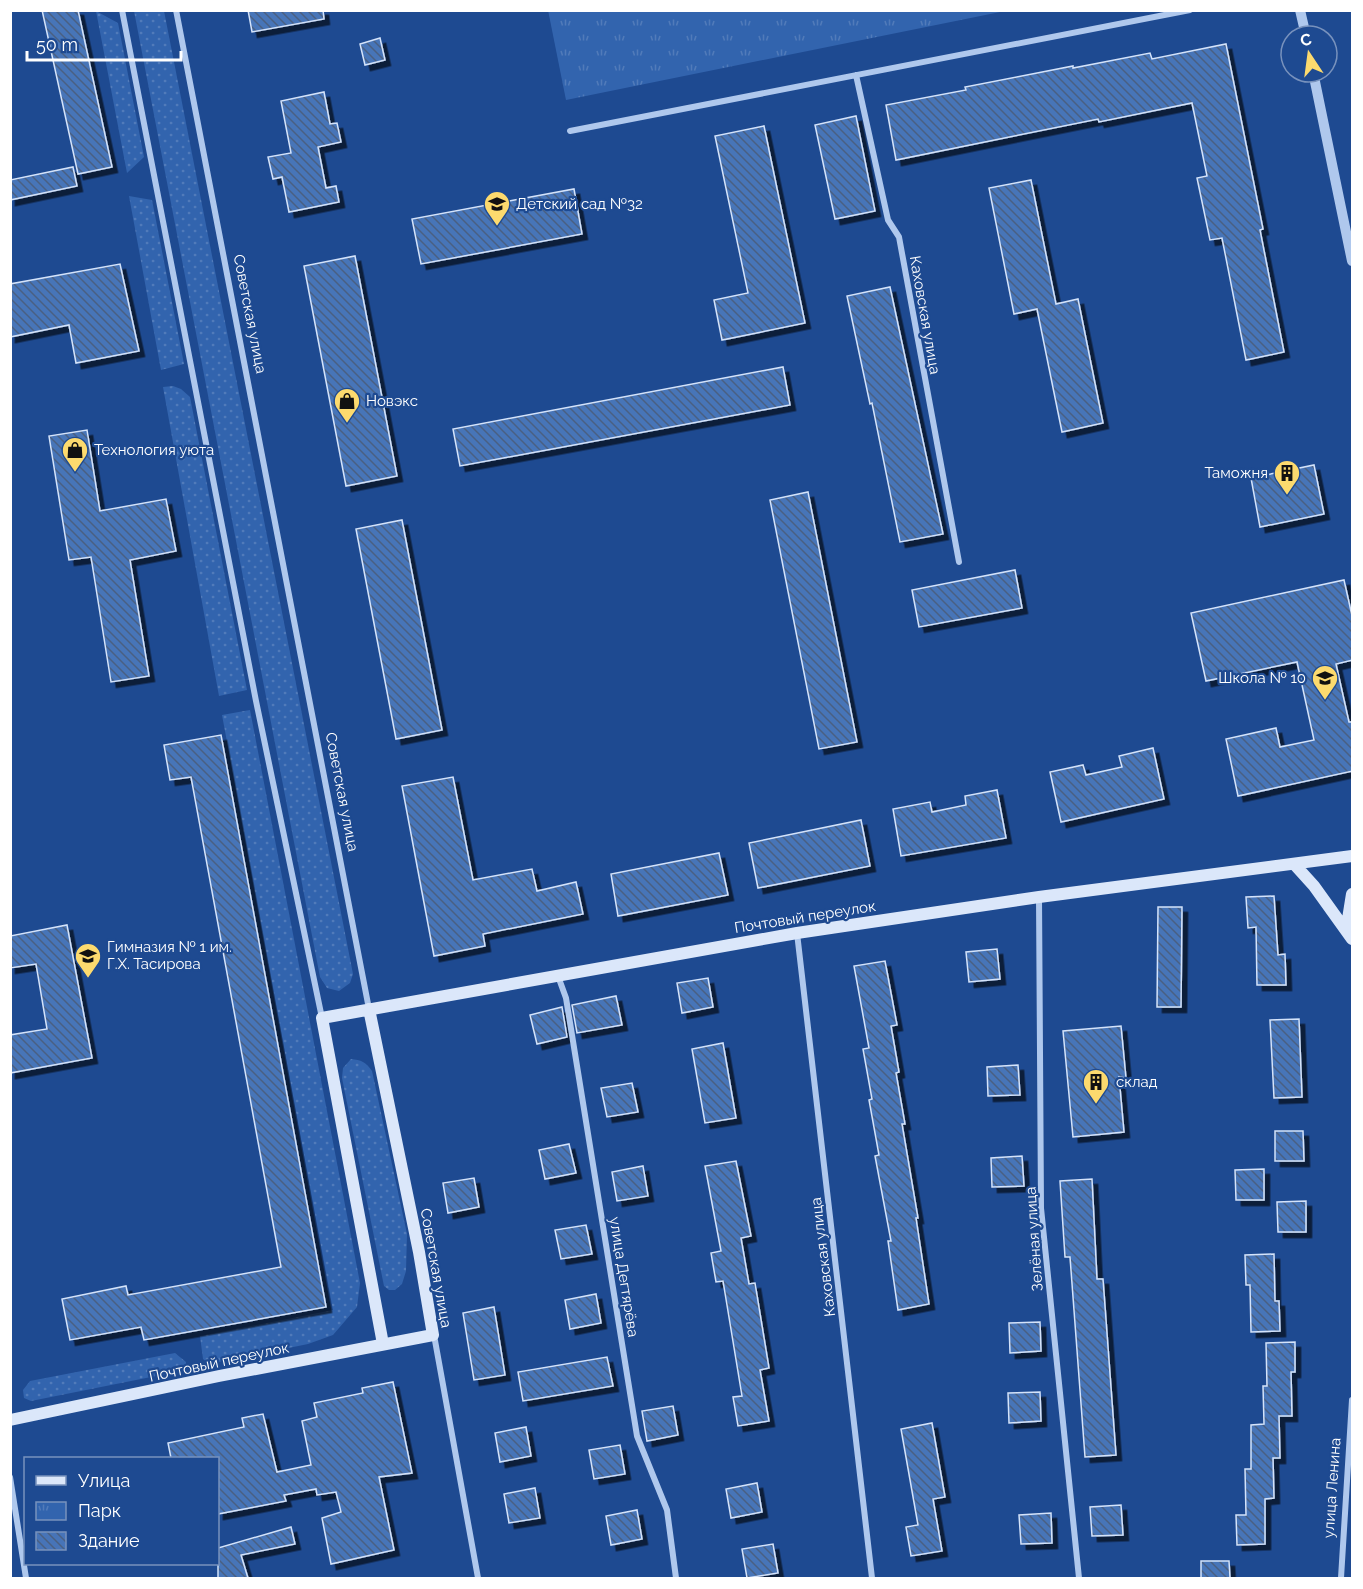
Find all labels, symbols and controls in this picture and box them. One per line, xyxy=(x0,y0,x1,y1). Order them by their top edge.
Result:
scale bar xyxy=(27,24,182,62)
north arrow xyxy=(1279,24,1339,84)
text: С xyxy=(1298,29,1313,50)
text: 50 m xyxy=(36,34,78,55)
school or university icon: Детский сад №32 xyxy=(482,189,512,227)
place label: Детский сад №32 xyxy=(516,195,643,213)
street label: Советская улица xyxy=(230,253,270,375)
street label: Каховская улица xyxy=(906,254,944,376)
shop icon: Новэкс xyxy=(332,386,362,424)
place label: Новэкс xyxy=(366,392,418,410)
shop icon: Технология уюта xyxy=(60,435,90,473)
place label: Технология уюта xyxy=(94,441,214,459)
building icon: Таможня xyxy=(1272,458,1302,496)
place label: Таможня xyxy=(1204,464,1268,482)
school or university icon: Школа № 10 xyxy=(1310,663,1340,701)
place label: Школа № 10 xyxy=(1218,669,1306,687)
street label: Советская улица xyxy=(322,731,362,853)
street label: Почтовый переулок xyxy=(733,897,877,937)
place label: Гимназия № 1 им. Г.Х. Тасирова xyxy=(107,938,232,973)
school or university icon: Гимназия № 1 им. Г.Х. Тасирова xyxy=(73,941,103,979)
building icon: склад xyxy=(1081,1067,1111,1105)
place label: склад xyxy=(1116,1073,1158,1091)
street label: Зелёная улица xyxy=(1021,1186,1047,1292)
street label: Каховская улица xyxy=(807,1196,839,1318)
street label: Советская улица xyxy=(417,1207,455,1329)
street label: улица Дегтярёва xyxy=(606,1216,642,1338)
street label: Почтовый переулок xyxy=(147,1338,291,1386)
street label: улица Ленина xyxy=(1320,1437,1344,1539)
legend xyxy=(24,1457,219,1565)
text: Улица xyxy=(78,1470,130,1491)
text: Парк xyxy=(78,1500,121,1521)
text: Здание xyxy=(78,1530,140,1551)

